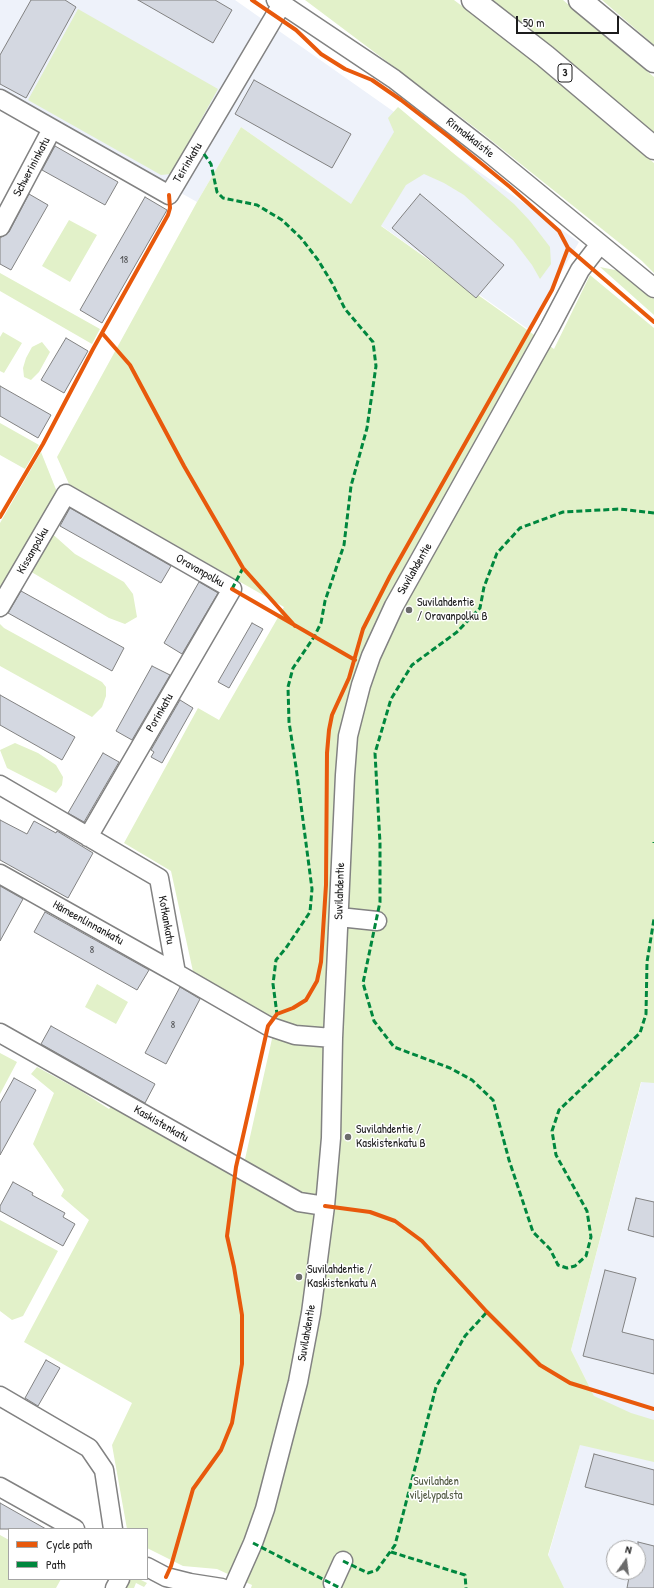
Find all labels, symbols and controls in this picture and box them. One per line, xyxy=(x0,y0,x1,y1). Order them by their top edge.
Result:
scale bar xyxy=(518,8,621,34)
text: 50 m xyxy=(523,14,544,31)
road number: 3 xyxy=(558,64,572,82)
street label: Rinnakkaistie xyxy=(443,115,497,161)
street label: Schwerininkatu xyxy=(10,135,54,199)
street label: Teirinkatu xyxy=(170,140,206,186)
house number: 18 xyxy=(120,254,128,266)
street label: Kissanpolku xyxy=(14,525,52,577)
street label: Suvilahdentie xyxy=(394,541,436,597)
street label: Oravanpolku xyxy=(173,551,227,591)
place label: Suvilahdentie / Oravanpolku B xyxy=(417,596,488,624)
marker: Suvilahdentie / Oravanpolku B xyxy=(404,605,414,615)
street label: Porinkatu xyxy=(143,691,177,735)
street label: Suvilahdentie xyxy=(332,862,348,920)
street label: Kotkankatu xyxy=(155,895,177,945)
street label: Hämeenlinnankatu xyxy=(50,898,126,948)
house number: 8 xyxy=(90,944,94,956)
house number: 8 xyxy=(171,1019,175,1031)
street label: Kaskistenkatu xyxy=(131,1103,191,1145)
place label: Suvilahdentie / Kaskistenkatu B xyxy=(356,1123,426,1151)
marker: Suvilahdentie / Kaskistenkatu B xyxy=(343,1132,353,1142)
place label: Suvilahdentie / Kaskistenkatu A xyxy=(307,1263,376,1291)
marker: Suvilahdentie / Kaskistenkatu A xyxy=(294,1272,304,1282)
street label: Suvilahdentie xyxy=(295,1304,319,1362)
park label: Suvilahden viljelypalsta xyxy=(409,1475,463,1503)
legend xyxy=(8,1528,148,1580)
text: Cycle path xyxy=(46,1536,92,1553)
north arrow xyxy=(606,1540,646,1580)
text: N xyxy=(624,1542,633,1557)
text: Path xyxy=(46,1556,66,1573)

